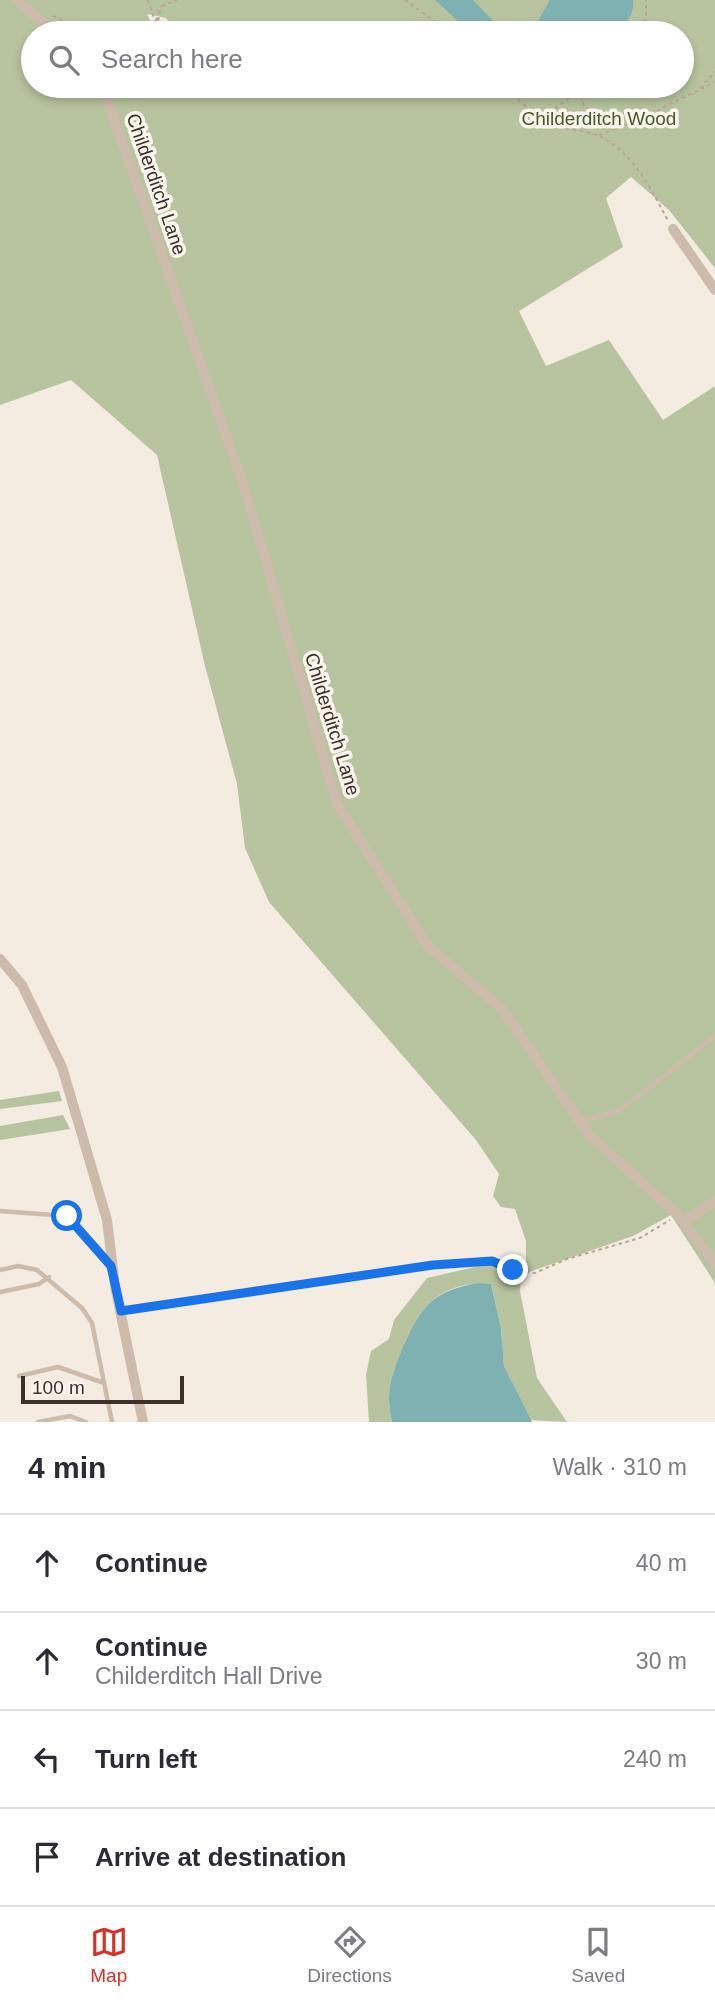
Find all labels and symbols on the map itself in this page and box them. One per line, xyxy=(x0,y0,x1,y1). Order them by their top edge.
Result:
park label: Childerditch Wood xyxy=(522,108,676,129)
street label: Childerditch Lane xyxy=(123,111,191,257)
street label: Childerditch Lane xyxy=(301,650,364,798)
route start xyxy=(51,1200,82,1231)
route end xyxy=(497,1254,528,1285)
scale bar xyxy=(21,1373,184,1405)

